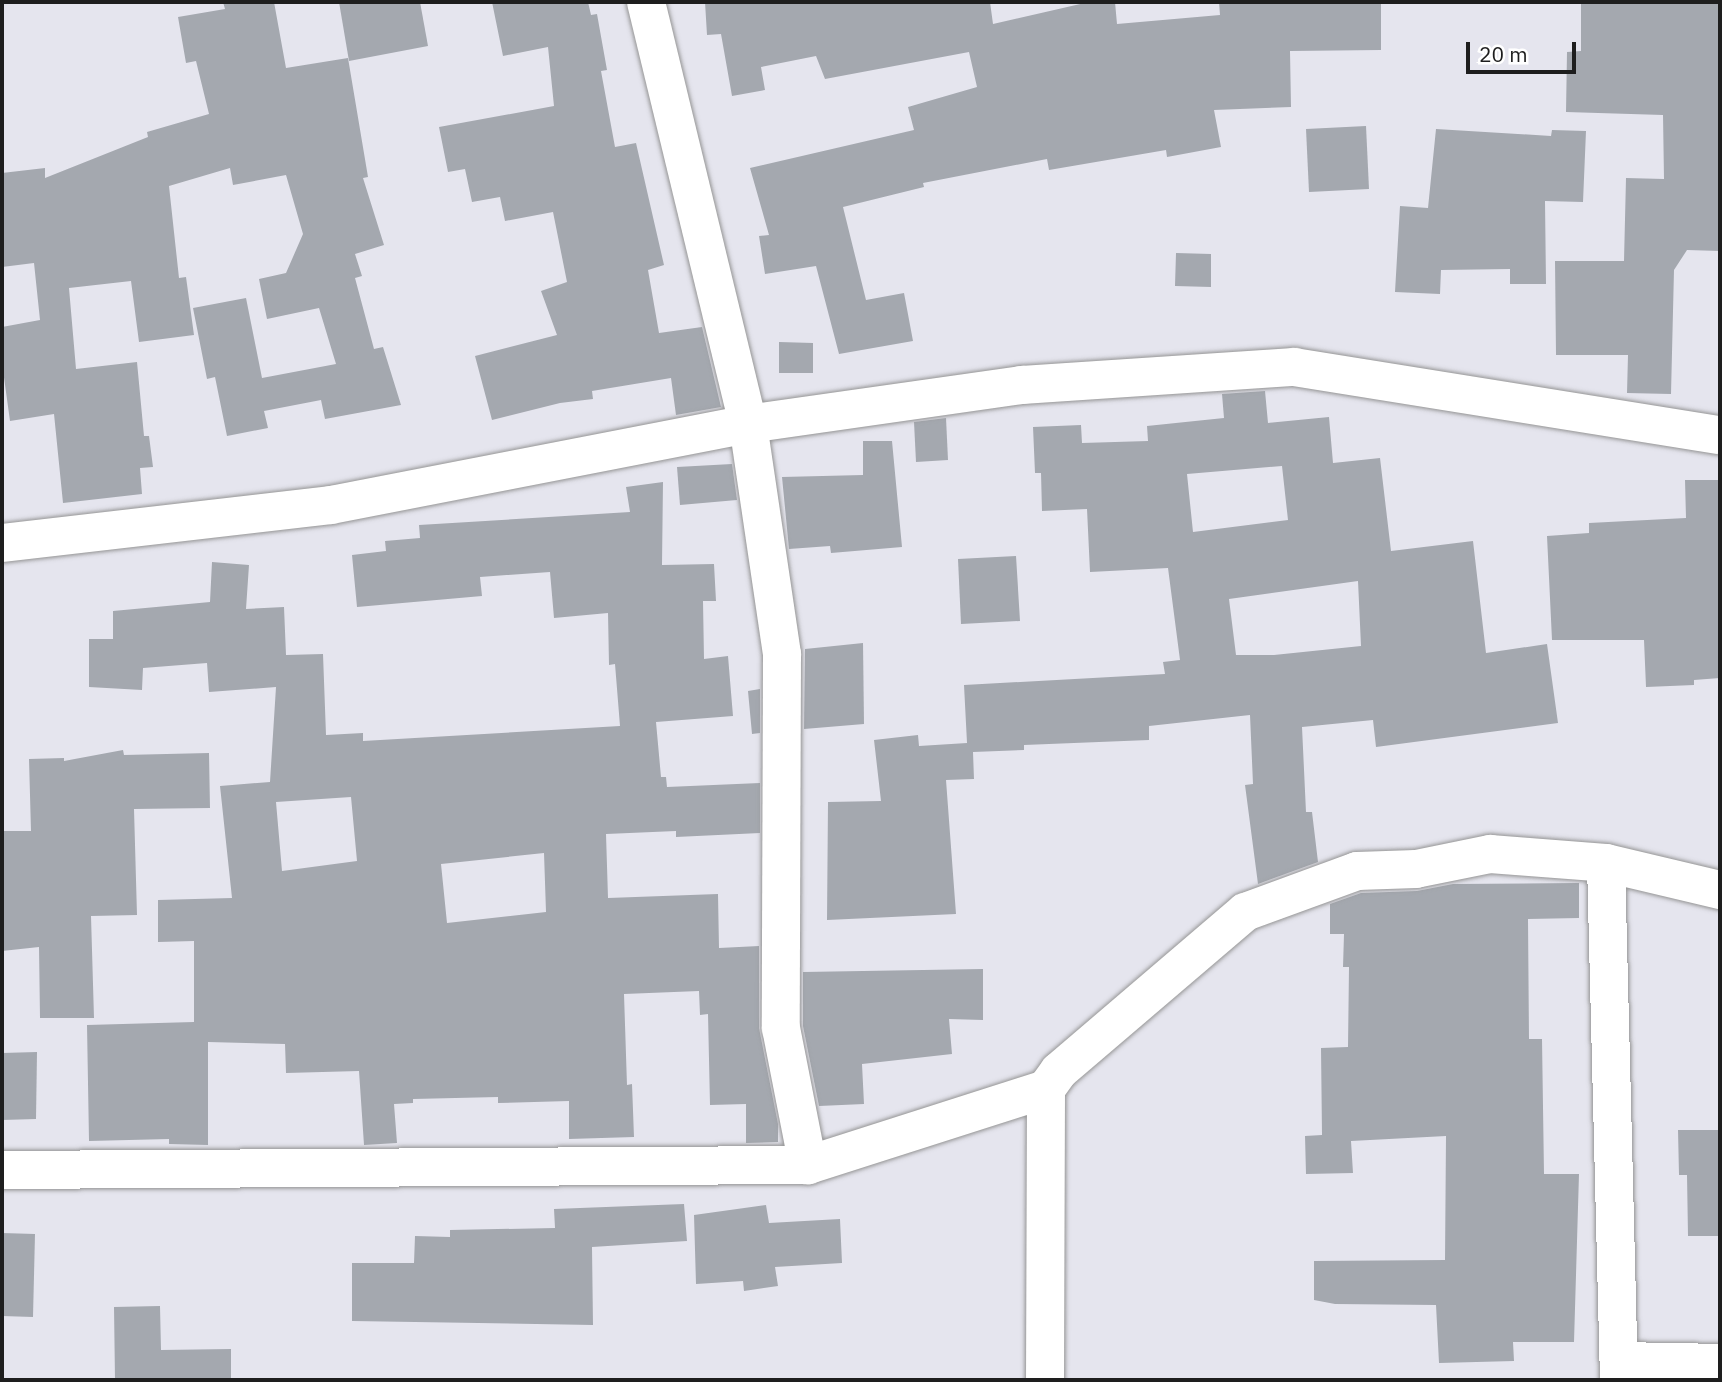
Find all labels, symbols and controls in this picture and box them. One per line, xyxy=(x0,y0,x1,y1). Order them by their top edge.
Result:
scale bar xyxy=(1470,28,1580,72)
text: 20 m xyxy=(1479,40,1528,68)

